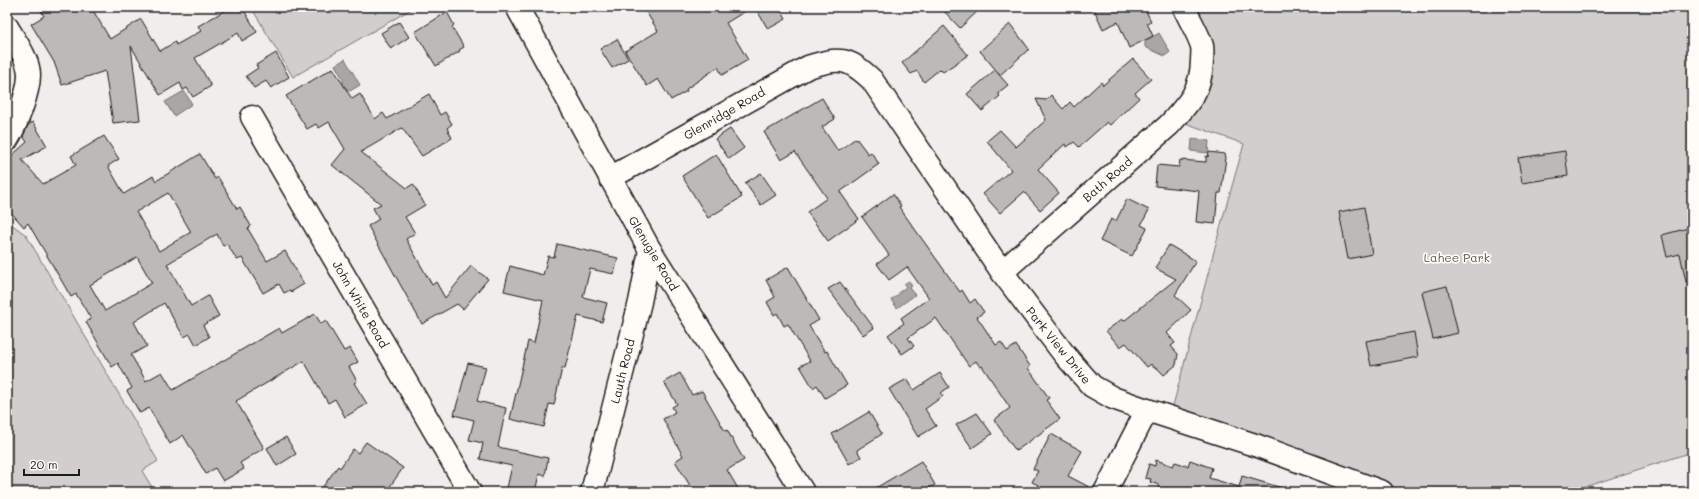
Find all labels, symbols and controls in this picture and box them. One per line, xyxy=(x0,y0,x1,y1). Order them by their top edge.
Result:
street label: Glenridge Road xyxy=(680,83,768,143)
street label: Bath Road xyxy=(1079,153,1135,205)
street label: Glenugie Road xyxy=(625,213,683,294)
park label: Lahee Park xyxy=(1424,249,1490,265)
street label: John White Road xyxy=(329,257,393,351)
street label: Park View Drive xyxy=(1023,303,1095,387)
street label: Lauth Road xyxy=(606,337,638,405)
scale bar xyxy=(24,451,79,477)
text: 20 m xyxy=(30,456,58,472)

